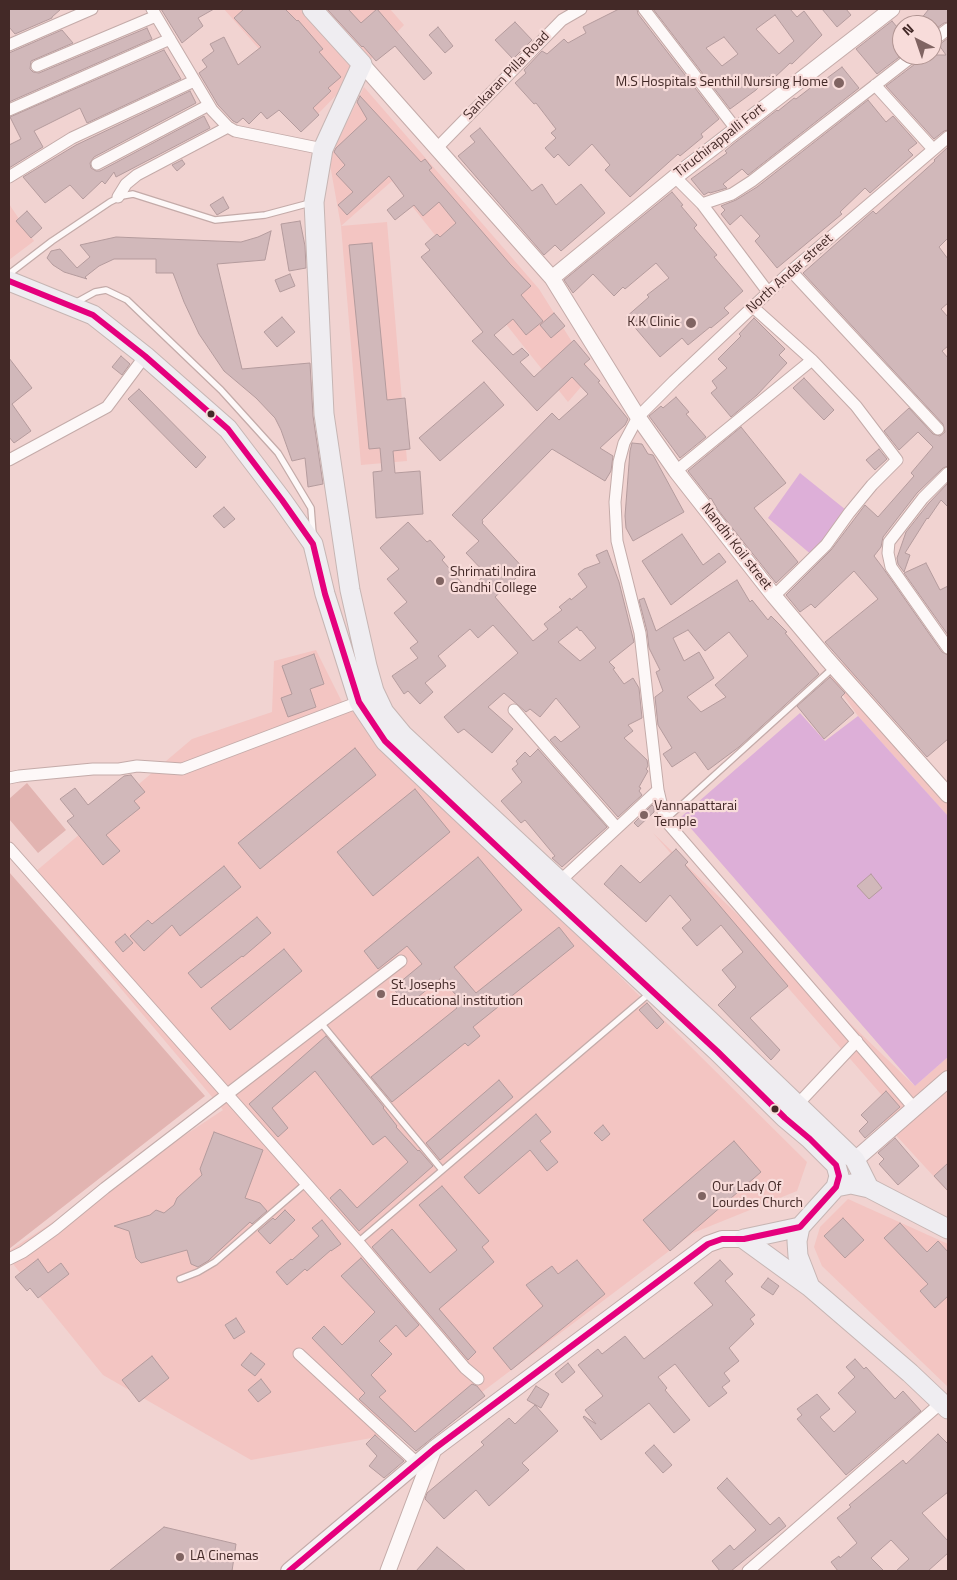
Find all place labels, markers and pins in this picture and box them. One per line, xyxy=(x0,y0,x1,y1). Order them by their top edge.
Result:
place label: M.S Hospitals Senthil Nursing Home xyxy=(615,75,828,91)
marker: M.S Hospitals Senthil Nursing Home xyxy=(832,76,846,90)
place label: K.K Clinic xyxy=(627,315,680,331)
marker: K.K Clinic xyxy=(684,316,698,330)
unlabelled marker xyxy=(206,409,216,419)
place label: Shrimati Indira Gandhi College xyxy=(450,565,537,598)
marker: Shrimati Indira Gandhi College xyxy=(434,575,446,587)
place label: Vannapattarai Temple xyxy=(654,799,737,832)
marker: Vannapattarai Temple xyxy=(638,809,650,821)
place label: St. Josephs Educational institution xyxy=(391,978,523,1010)
marker: St. Josephs Educational institution xyxy=(375,988,387,1000)
unlabelled marker xyxy=(770,1104,780,1114)
place label: Our Lady Of Lourdes Church xyxy=(712,1180,803,1212)
marker: Our Lady Of Lourdes Church xyxy=(696,1190,708,1202)
place label: LA Cinemas xyxy=(190,1549,259,1565)
marker: LA Cinemas xyxy=(174,1551,186,1563)

